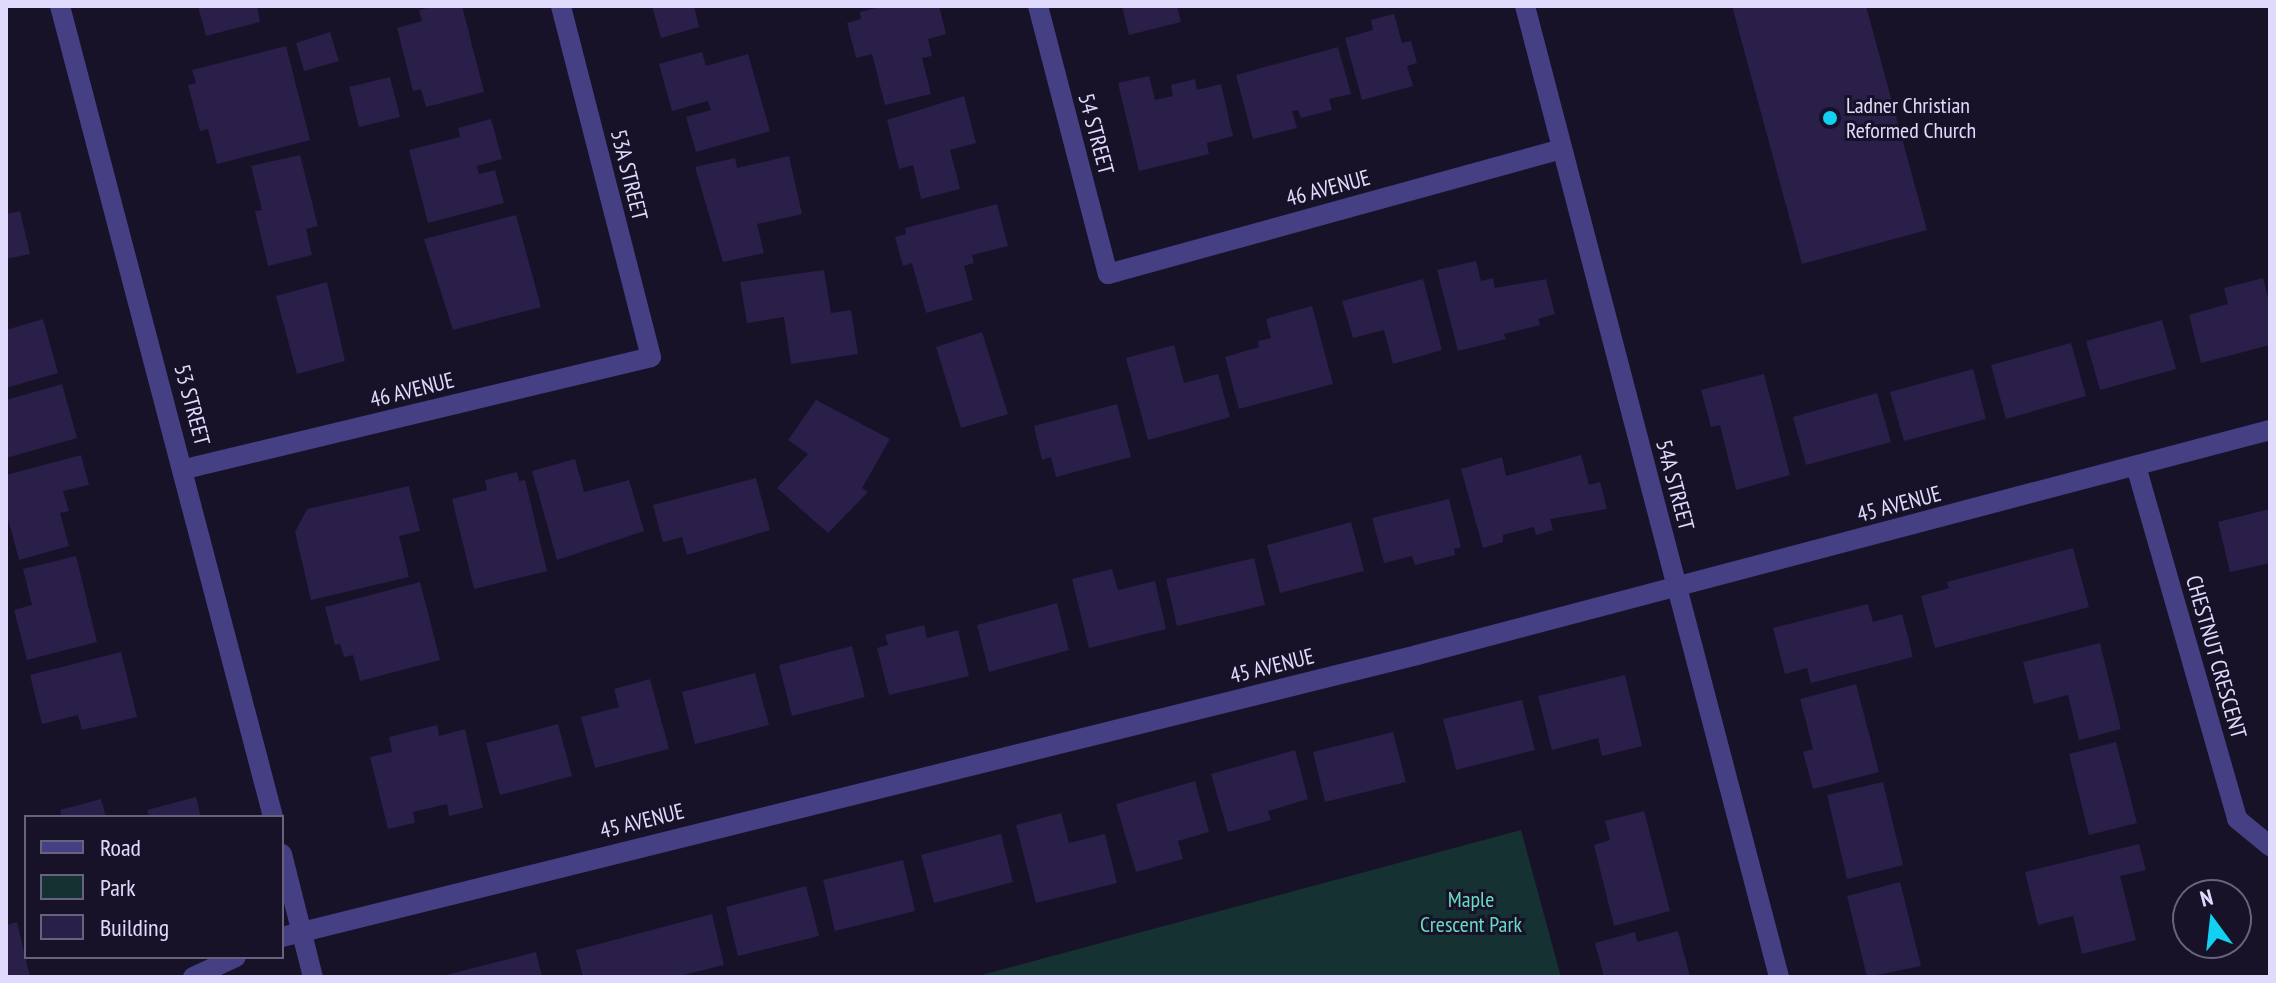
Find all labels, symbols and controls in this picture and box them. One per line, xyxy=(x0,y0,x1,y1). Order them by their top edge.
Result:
street label: 54 STREET xyxy=(1073,91,1119,177)
place label: Ladner Christian Reformed Church xyxy=(1846,92,1976,144)
marker: Ladner Christian Reformed Church xyxy=(1821,109,1839,127)
street label: 53A STREET xyxy=(605,126,653,224)
street label: 46 AVENUE xyxy=(1283,164,1373,212)
street label: 53 STREET xyxy=(169,362,215,448)
street label: 46 AVENUE xyxy=(367,367,457,413)
street label: 54A STREET xyxy=(1650,436,1700,534)
street label: 45 AVENUE xyxy=(1854,480,1944,528)
street label: CHESTNUT CRESCENT xyxy=(2180,572,2252,742)
street label: 45 AVENUE xyxy=(1227,643,1317,689)
street label: 45 AVENUE xyxy=(597,798,687,844)
legend xyxy=(24,815,284,959)
text: Road xyxy=(100,832,141,863)
text: Park xyxy=(100,872,136,903)
north arrow xyxy=(2172,879,2252,959)
text: N xyxy=(2197,883,2216,913)
park label: Maple Crescent Park xyxy=(1420,886,1522,938)
text: Building xyxy=(100,912,169,943)

